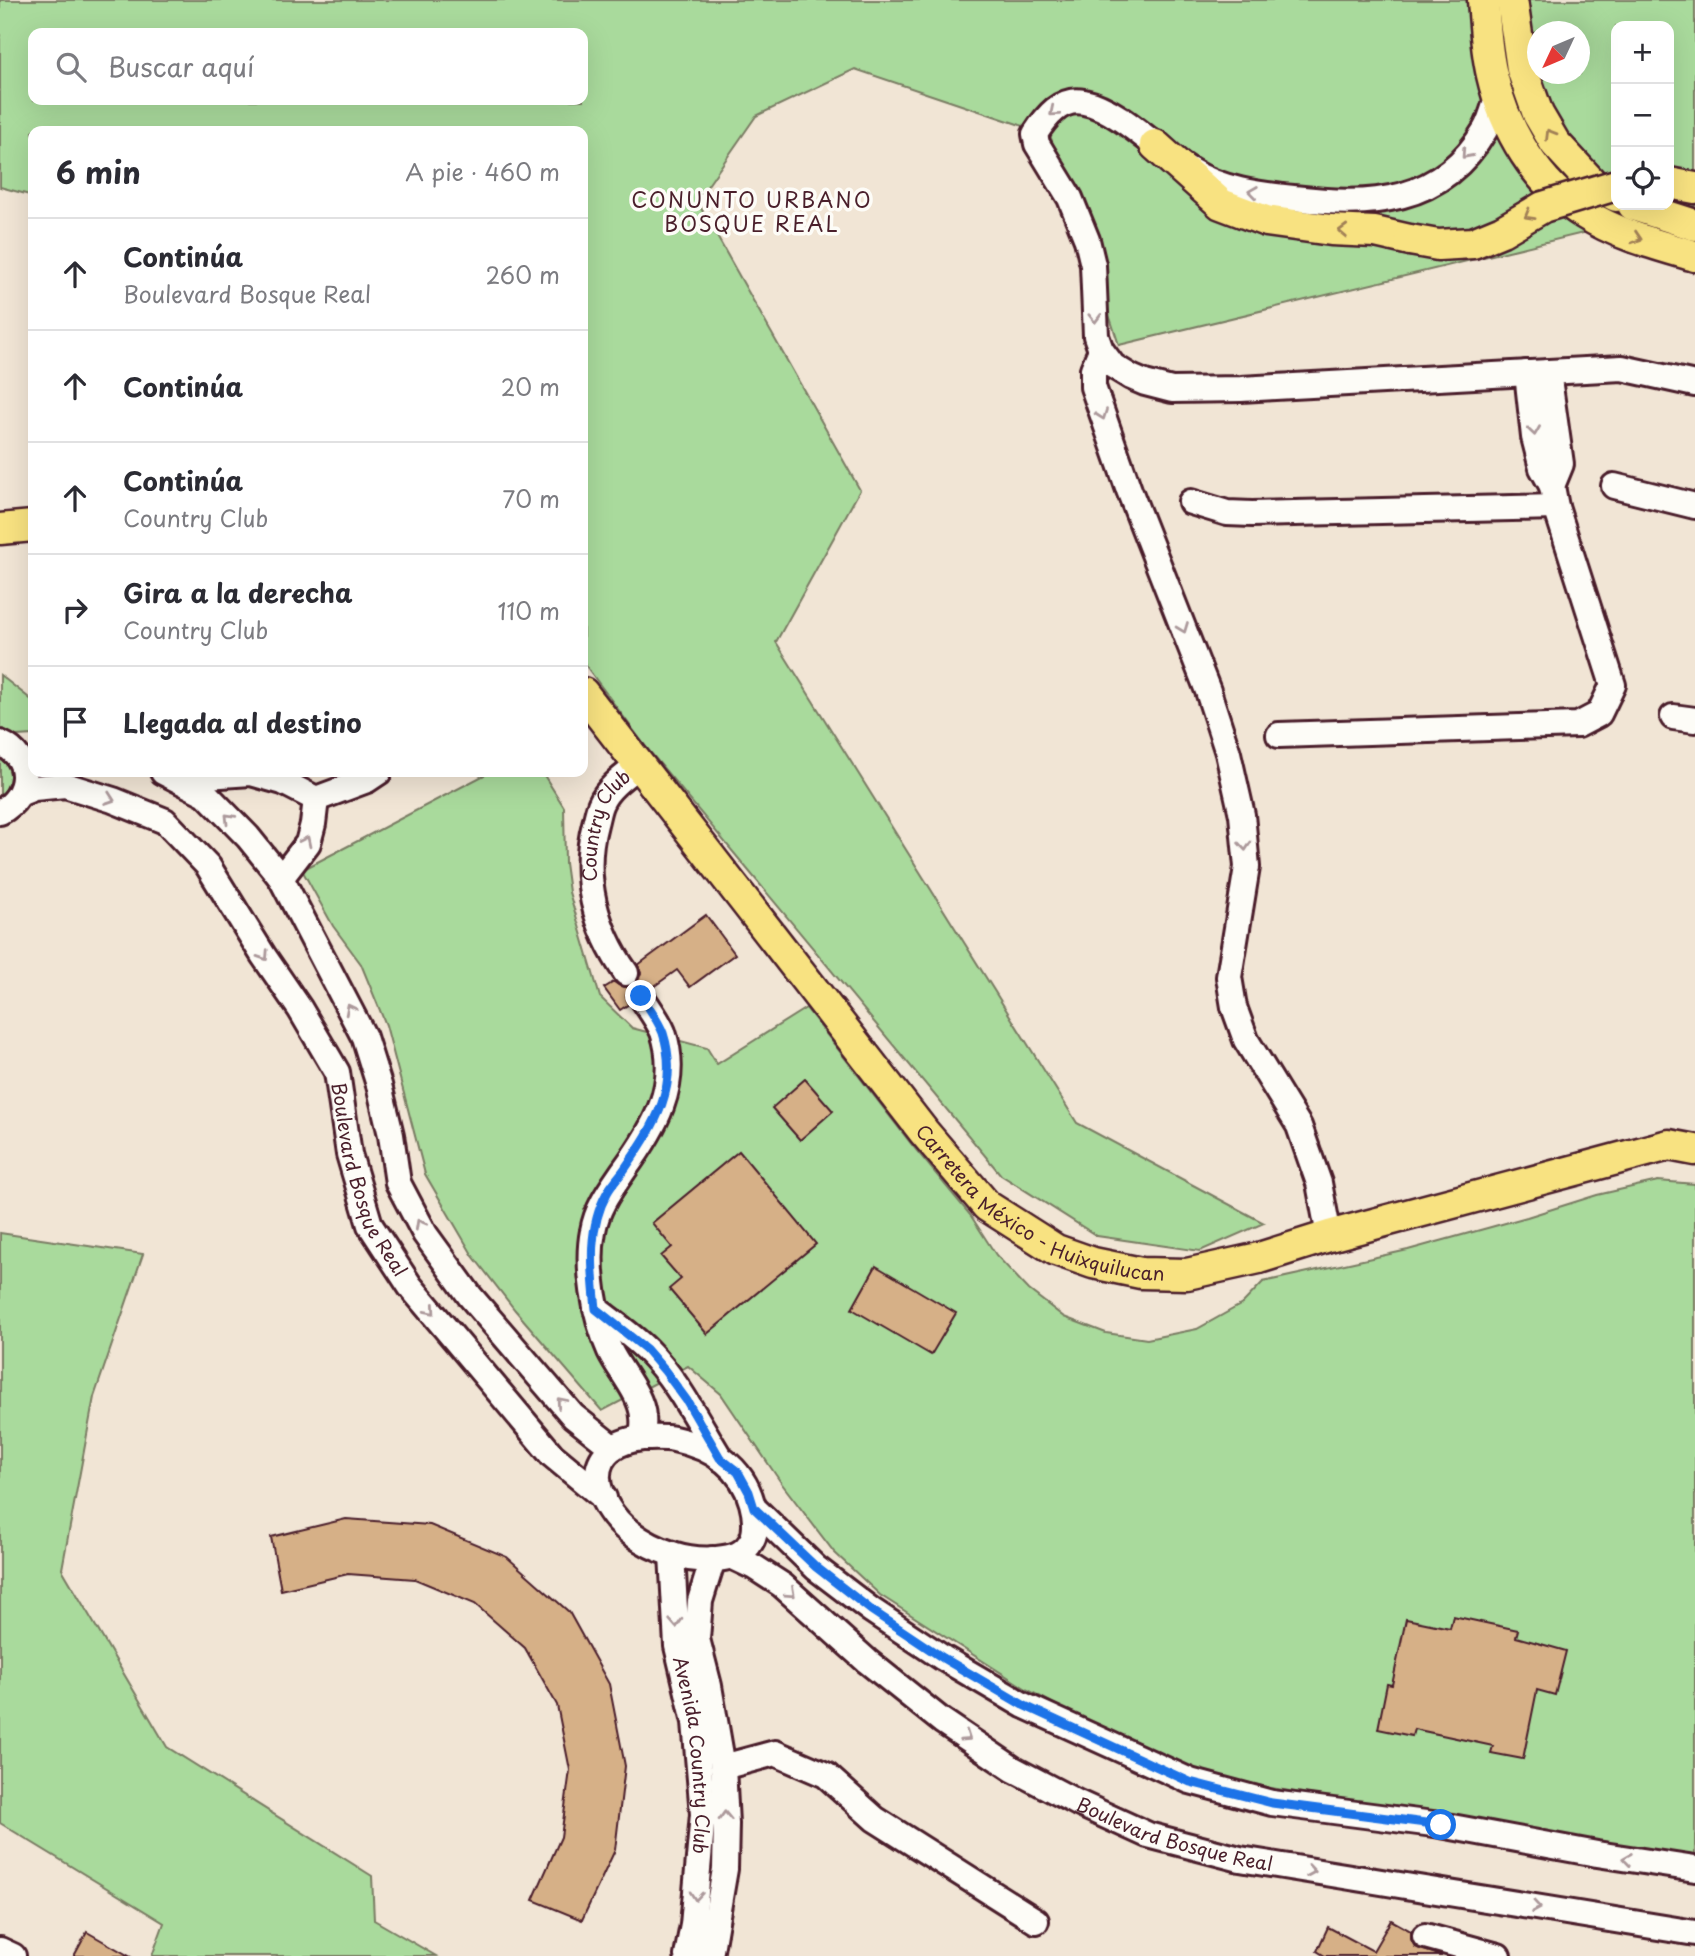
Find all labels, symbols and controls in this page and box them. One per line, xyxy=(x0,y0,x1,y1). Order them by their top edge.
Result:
north arrow xyxy=(1527,21,1590,84)
map controls xyxy=(1611,21,1674,210)
button: + xyxy=(1611,21,1674,84)
search box xyxy=(28,28,588,105)
text: Buscar aquí xyxy=(108,47,254,86)
icon: search xyxy=(52,48,90,86)
button: − xyxy=(1611,84,1674,147)
one-way arrow xyxy=(1050,103,1062,116)
one-way arrow xyxy=(1545,128,1558,141)
one-way arrow xyxy=(1461,146,1474,159)
button: locate xyxy=(1611,147,1674,210)
text: 6 min xyxy=(56,149,141,194)
text: A pie · 460 m xyxy=(405,154,560,189)
district label: CONUNTO URBANO BOSQUE REAL xyxy=(631,183,873,239)
one-way arrow xyxy=(1247,185,1259,200)
one-way arrow xyxy=(1524,207,1536,220)
one-way arrow xyxy=(1337,223,1348,238)
one-way arrow xyxy=(1630,230,1642,244)
text: Continúa xyxy=(123,237,243,276)
icon: ahead xyxy=(56,255,94,293)
text: 260 m xyxy=(485,257,560,292)
text: Boulevard Bosque Real xyxy=(123,276,371,311)
one-way arrow xyxy=(1088,313,1103,324)
icon: ahead xyxy=(56,367,94,405)
text: Continúa xyxy=(123,367,243,406)
text: 20 m xyxy=(501,369,560,404)
one-way arrow xyxy=(1094,409,1108,421)
one-way arrow xyxy=(1526,425,1541,437)
text: Continúa xyxy=(123,461,243,500)
icon: ahead xyxy=(56,479,94,517)
text: 70 m xyxy=(502,481,560,516)
text: Country Club xyxy=(123,500,268,535)
text: Gira a la derecha xyxy=(123,573,353,612)
icon: right xyxy=(56,591,94,629)
text: 110 m xyxy=(498,593,560,628)
text: Country Club xyxy=(123,612,268,647)
one-way arrow xyxy=(1175,621,1189,633)
icon: arrive xyxy=(56,703,94,741)
text: Llegada al destino xyxy=(123,703,362,742)
street label: Country Club xyxy=(574,762,636,883)
one-way arrow xyxy=(103,791,115,805)
one-way arrow xyxy=(225,813,238,826)
one-way arrow xyxy=(298,836,311,849)
one-way arrow xyxy=(1237,841,1252,852)
one-way arrow xyxy=(256,948,268,961)
route end xyxy=(625,980,656,1011)
one-way arrow xyxy=(344,1004,358,1016)
street label: Boulevard Bosque Real xyxy=(326,1080,415,1281)
street label: Carretera México - Huixquilucan xyxy=(910,1117,1165,1287)
one-way arrow xyxy=(414,1219,428,1231)
one-way arrow xyxy=(423,1302,435,1315)
one-way arrow xyxy=(557,1397,569,1410)
one-way arrow xyxy=(782,1585,795,1597)
one-way arrow xyxy=(668,1617,683,1628)
street label: Avenida Country Club xyxy=(667,1653,718,1855)
one-way arrow xyxy=(958,1729,971,1741)
street label: Boulevard Bosque Real xyxy=(1072,1789,1275,1877)
route start xyxy=(1425,1809,1456,1840)
one-way arrow xyxy=(718,1810,733,1821)
one-way arrow xyxy=(1622,1852,1633,1867)
one-way arrow xyxy=(1305,1863,1317,1878)
one-way arrow xyxy=(689,1891,704,1902)
one-way arrow xyxy=(1530,1899,1542,1914)

